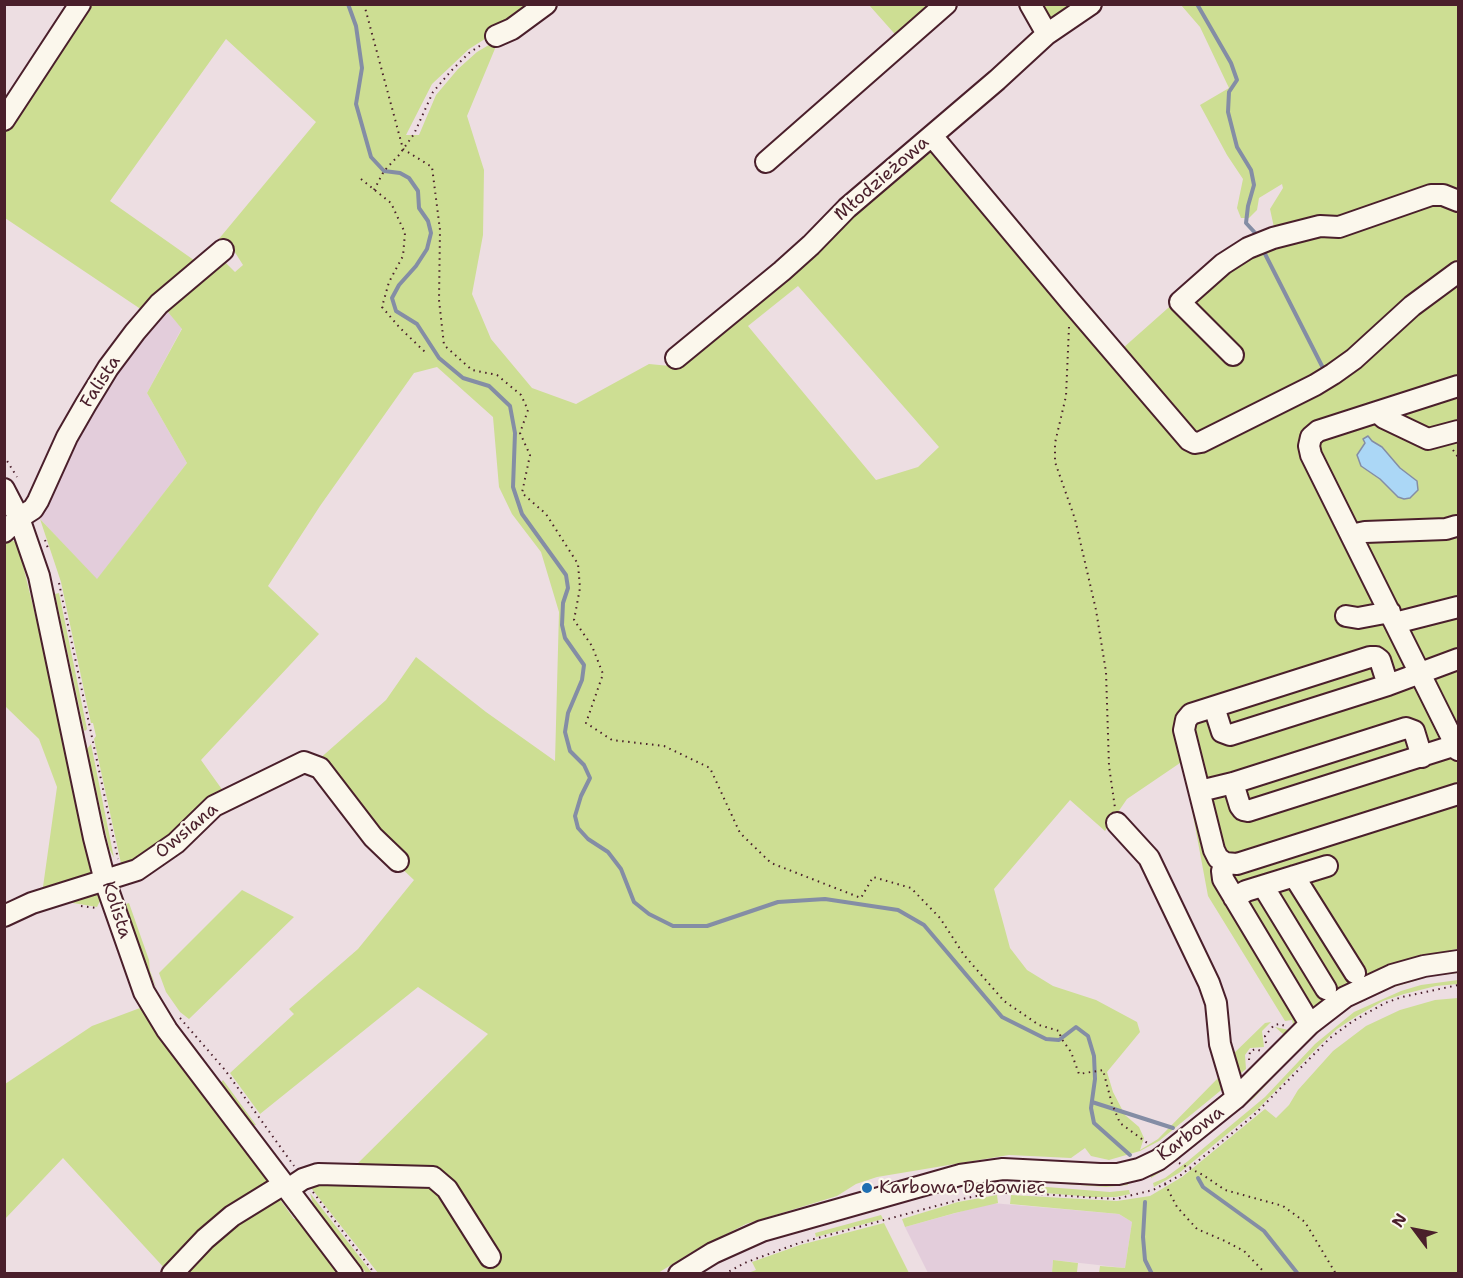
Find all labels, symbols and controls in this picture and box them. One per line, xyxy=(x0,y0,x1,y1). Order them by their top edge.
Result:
street label: Młodzieżowa xyxy=(830,132,934,226)
street label: Falista xyxy=(76,352,126,412)
street label: Owsiana xyxy=(151,799,223,863)
street label: Kolista xyxy=(97,879,135,941)
street label: Karbowa xyxy=(1153,1102,1229,1166)
place label: Karbowa Dębowiec xyxy=(879,1177,1045,1199)
marker: Karbowa Dębowiec xyxy=(860,1181,874,1195)
north arrow xyxy=(1385,1200,1445,1260)
text: N xyxy=(1387,1209,1412,1231)

